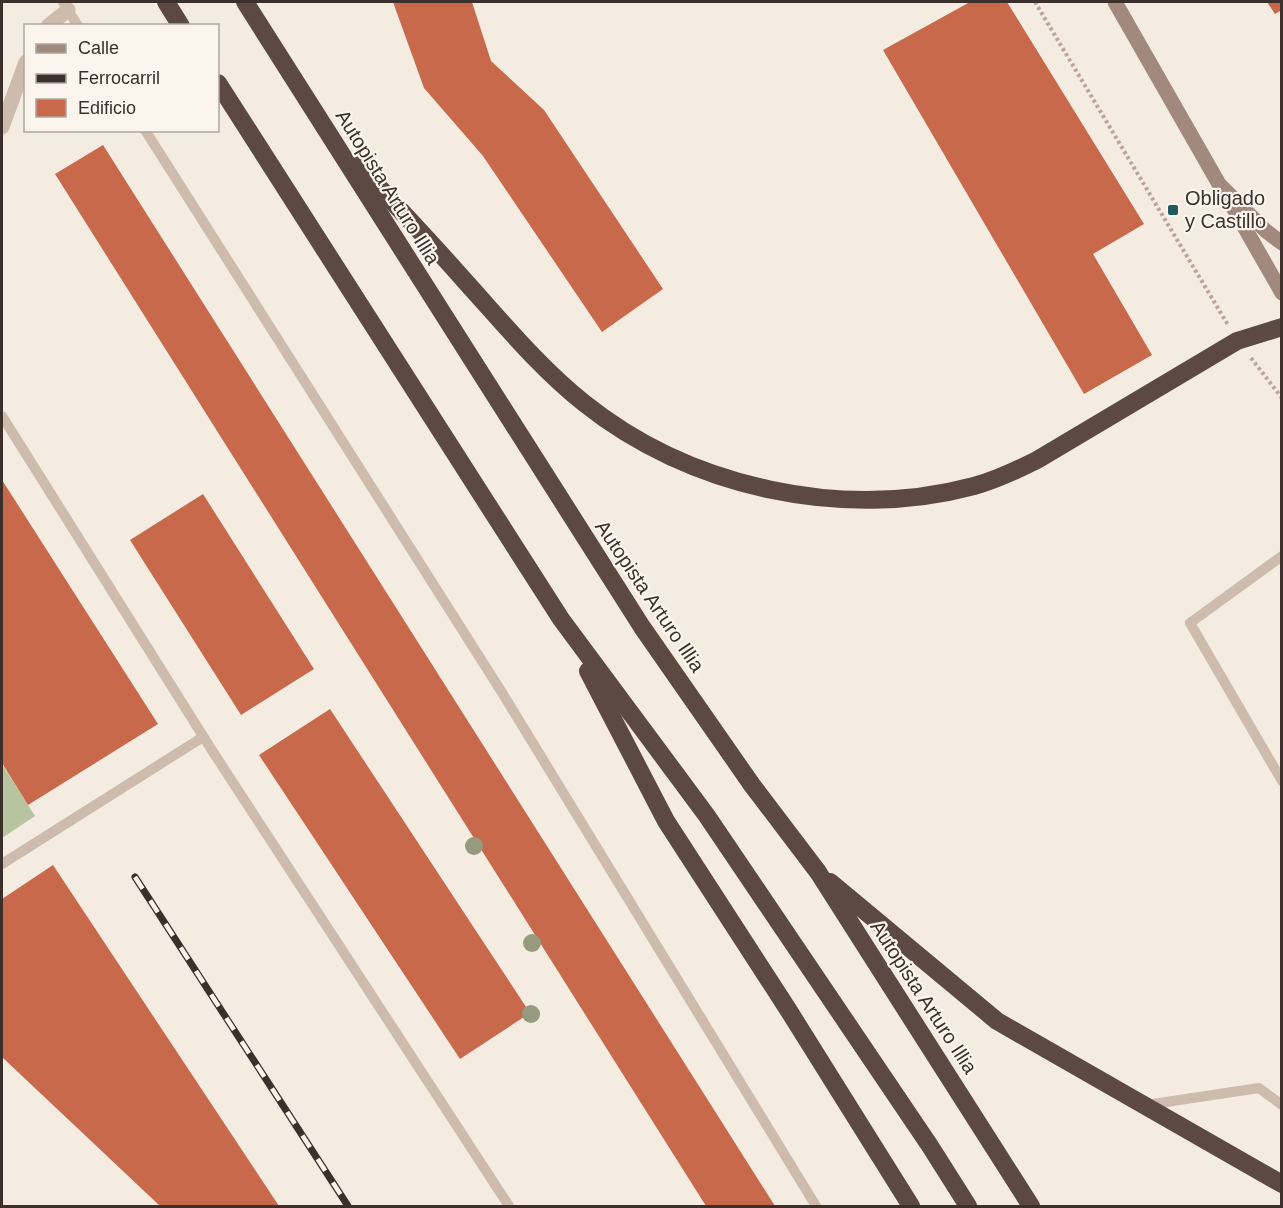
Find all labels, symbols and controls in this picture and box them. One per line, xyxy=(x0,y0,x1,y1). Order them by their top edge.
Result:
legend xyxy=(24,24,219,132)
text: Calle xyxy=(78,38,119,58)
text: Ferrocarril xyxy=(78,68,160,88)
text: Edificio xyxy=(78,98,136,118)
street label: Autopista Arturo Illia xyxy=(332,106,445,269)
place label: Obligado y Castillo xyxy=(1185,187,1266,232)
marker: Obligado y Castillo xyxy=(1166,203,1180,217)
street label: Autopista Arturo Illia xyxy=(591,516,709,677)
street label: Autopista Arturo Illia xyxy=(866,916,982,1078)

